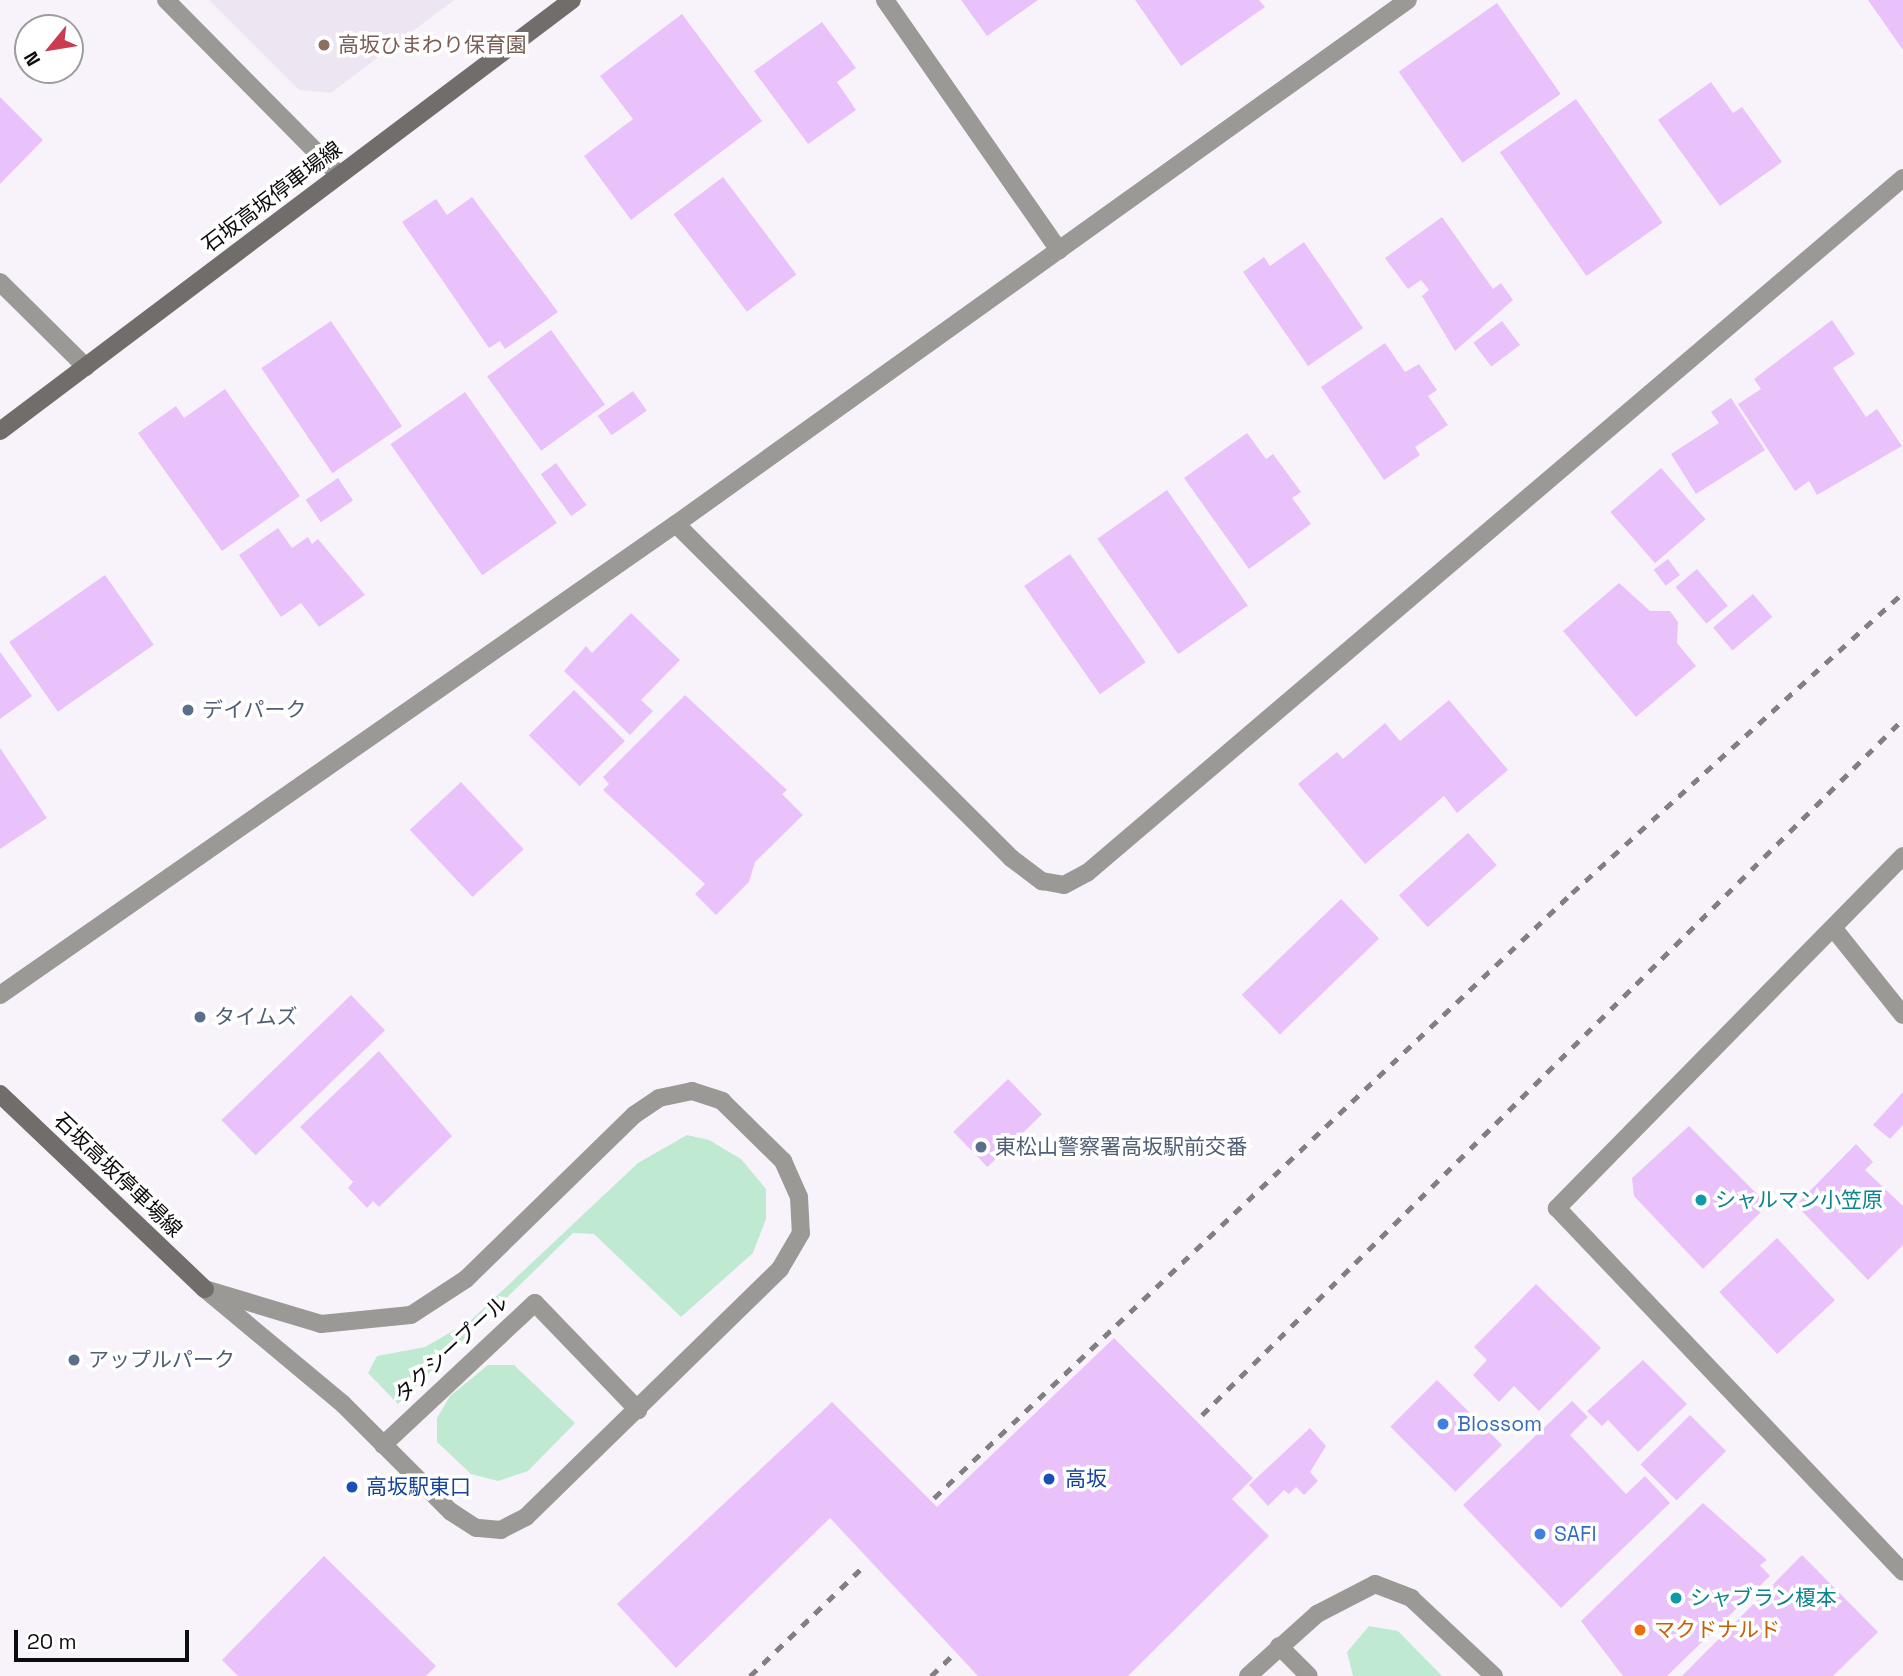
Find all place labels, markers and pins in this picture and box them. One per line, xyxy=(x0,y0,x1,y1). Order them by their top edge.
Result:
place label: 高坂ひまわり保育園 xyxy=(338,32,527,58)
marker: 高坂ひまわり保育園 xyxy=(316,37,332,53)
place label: デイパーク xyxy=(202,697,307,723)
marker: デイパーク xyxy=(180,702,196,718)
place label: タイムズ xyxy=(214,1004,298,1030)
marker: タイムズ xyxy=(192,1009,208,1025)
place label: 東松山警察署高坂駅前交番 xyxy=(995,1134,1247,1160)
marker: 東松山警察署高坂駅前交番 xyxy=(973,1139,989,1155)
place label: シャルマン小笠原 xyxy=(1715,1187,1883,1213)
marker: シャルマン小笠原 xyxy=(1693,1192,1709,1208)
place label: アップルパーク xyxy=(88,1347,235,1373)
marker: アップルパーク xyxy=(66,1352,82,1368)
place label: Blossom xyxy=(1457,1411,1542,1437)
marker: Blossom xyxy=(1435,1416,1451,1432)
place label: 高坂 xyxy=(1065,1466,1107,1492)
marker: 高坂 xyxy=(1039,1469,1059,1489)
place label: 高坂駅東口 xyxy=(366,1474,471,1500)
marker: 高坂駅東口 xyxy=(344,1479,360,1495)
place label: SAFI xyxy=(1554,1521,1597,1547)
marker: SAFI xyxy=(1532,1526,1548,1542)
place label: シャブラン榎本 xyxy=(1690,1585,1837,1611)
marker: シャブラン榎本 xyxy=(1668,1590,1684,1606)
place label: マクドナルド xyxy=(1654,1617,1780,1643)
marker: マクドナルド xyxy=(1632,1622,1648,1638)

